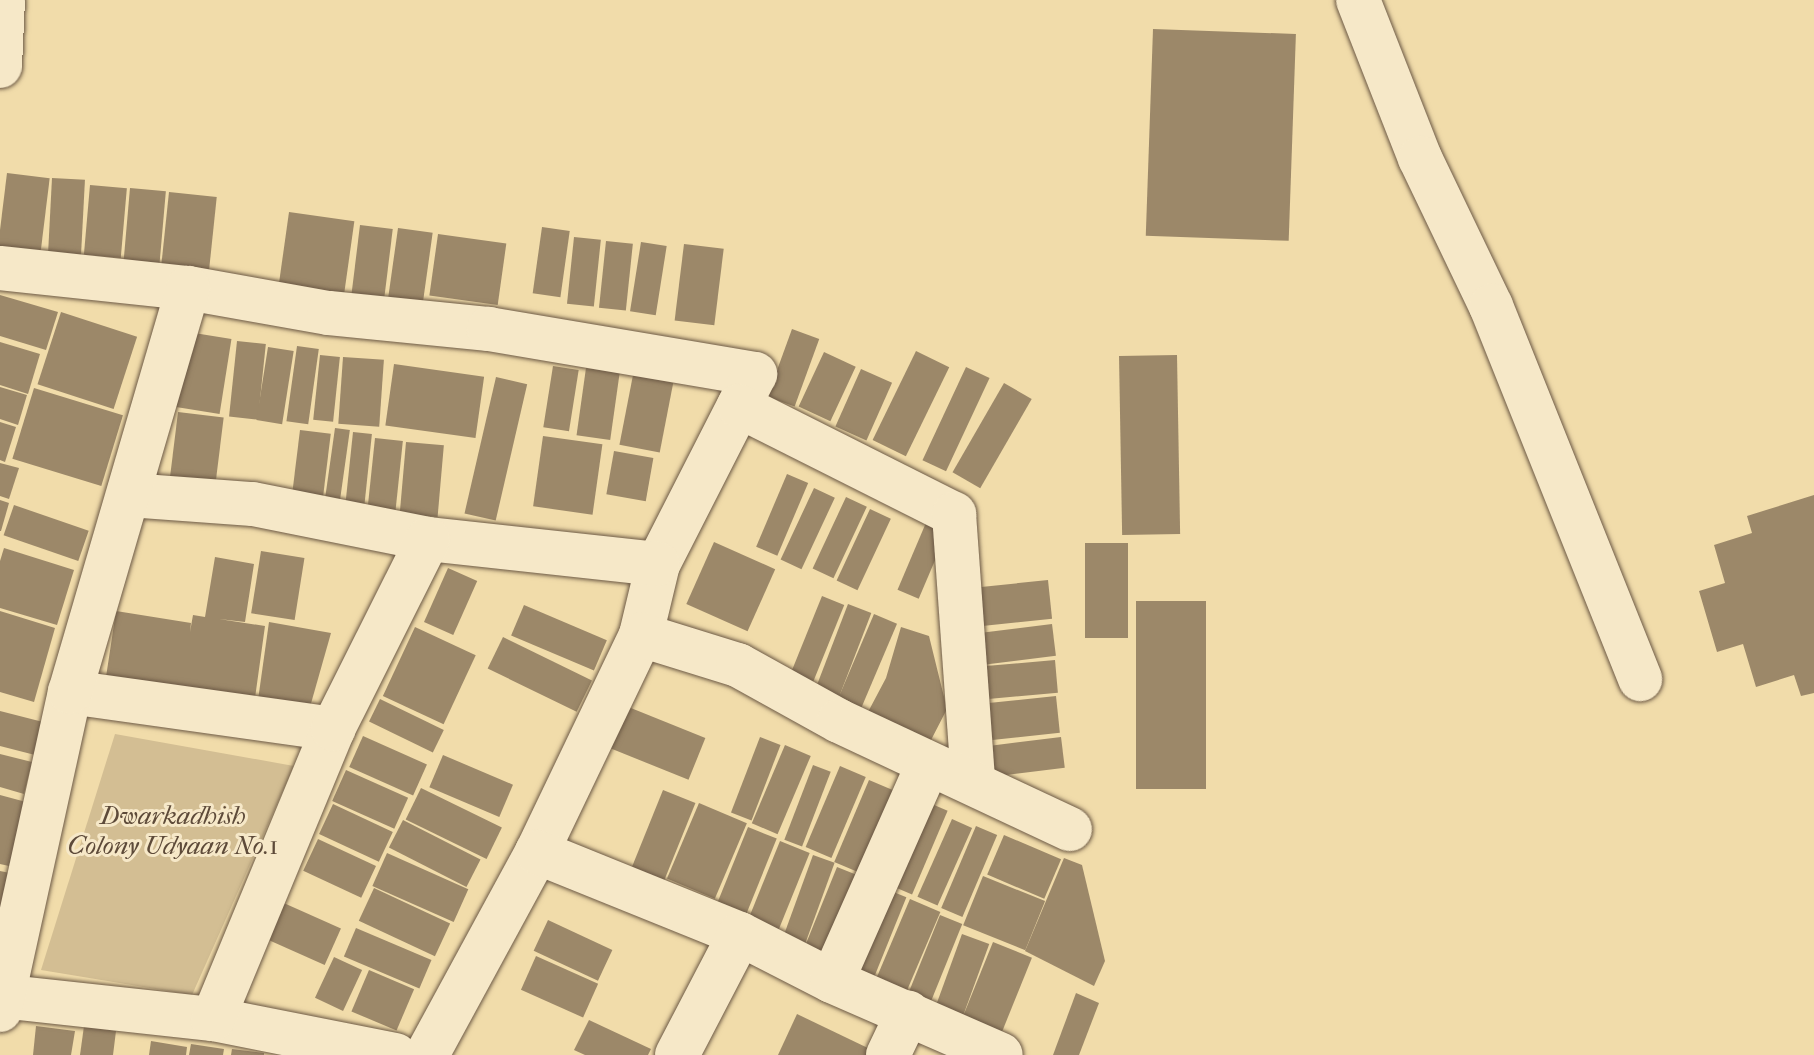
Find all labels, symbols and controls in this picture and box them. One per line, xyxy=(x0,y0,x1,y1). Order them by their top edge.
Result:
park label: Dwarkadhish Colony Udyaan No.1 xyxy=(68,800,278,862)

